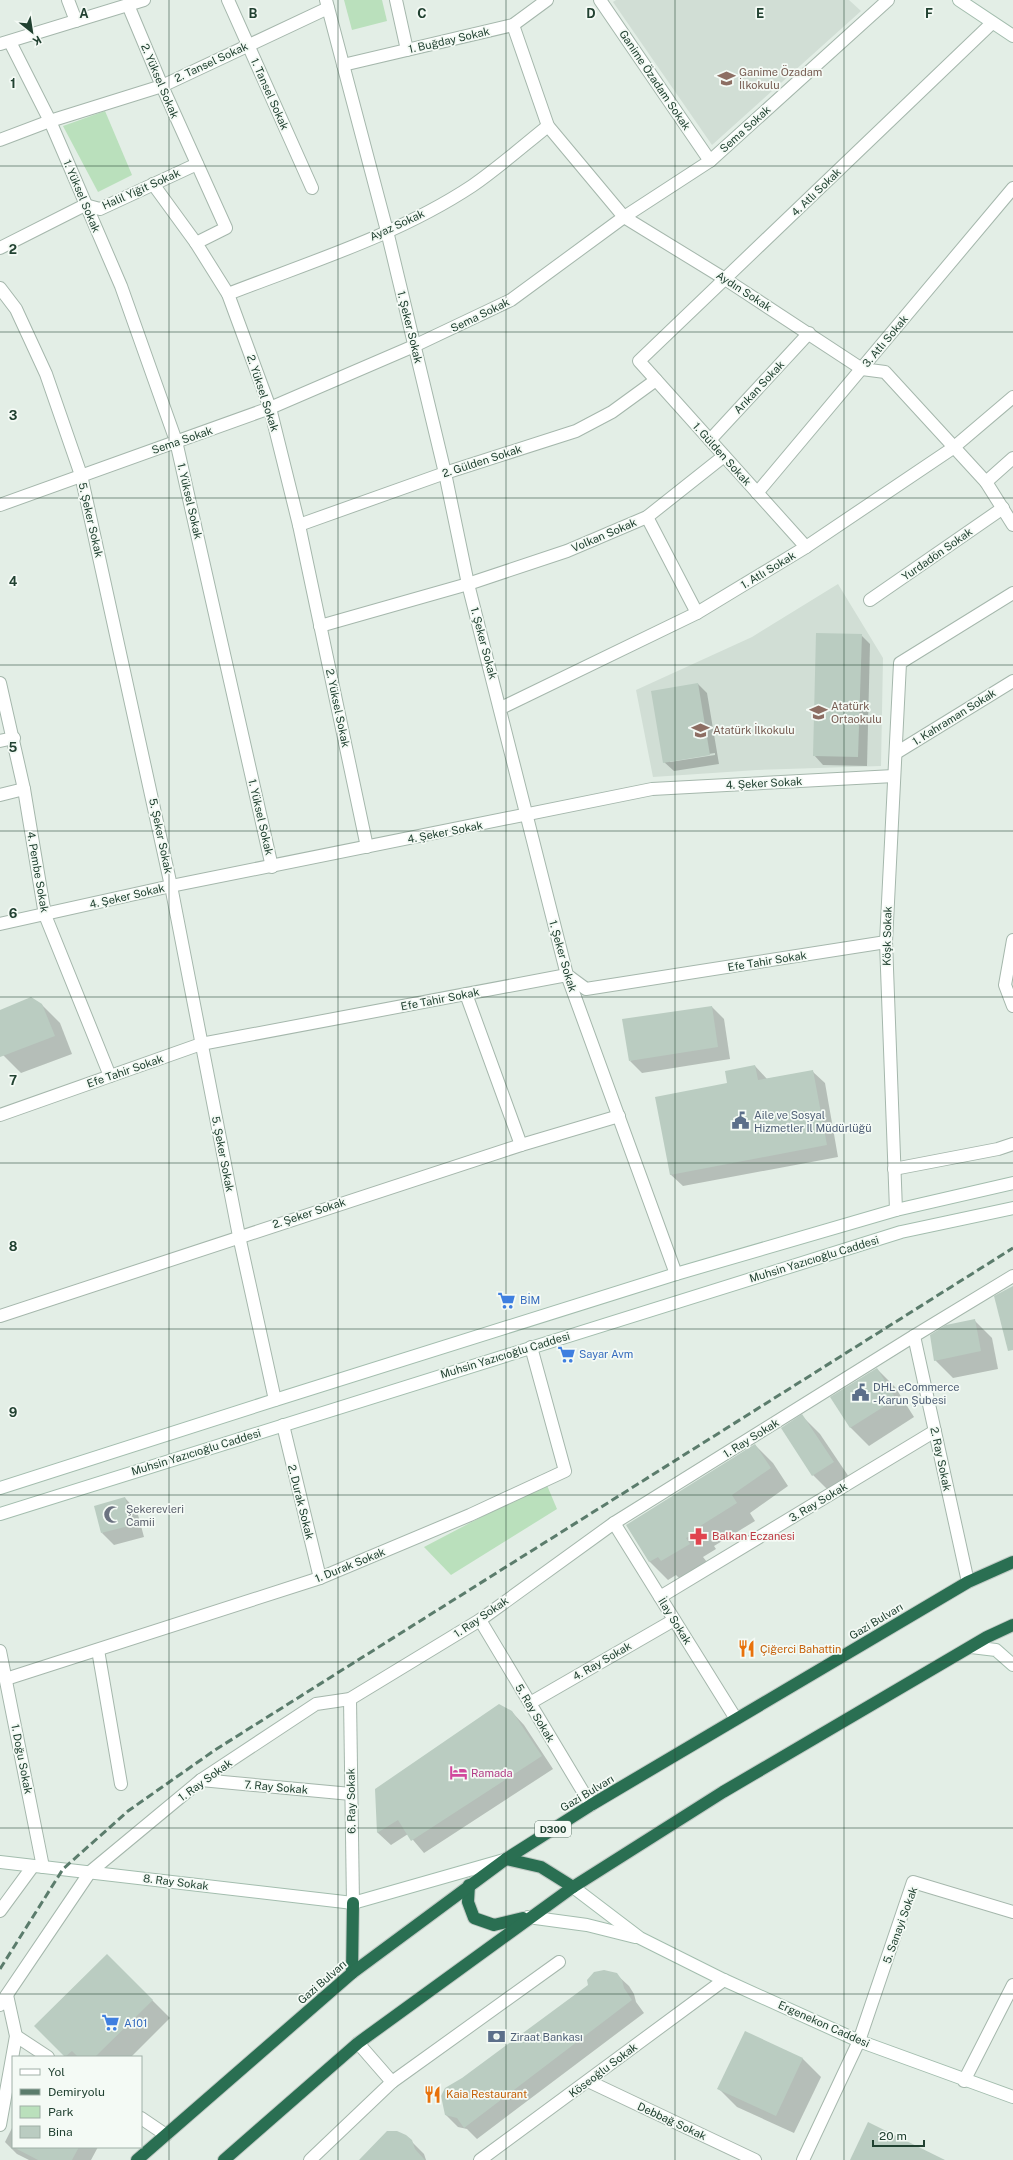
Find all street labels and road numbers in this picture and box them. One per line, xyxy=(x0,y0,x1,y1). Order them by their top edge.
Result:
street label: 1. Buğday Sokak xyxy=(407,25,491,55)
street label: Ganime Özadam Sokak xyxy=(617,27,694,132)
street label: 2. Tansel Sokak xyxy=(172,40,250,84)
street label: 2. Yüksel Sokak xyxy=(139,42,181,120)
street label: 1. Tansel Sokak xyxy=(249,56,291,132)
street label: Sema Sokak xyxy=(717,103,773,155)
street label: 1. Yüksel Sokak xyxy=(61,158,103,234)
street label: 4. Atlı Sokak xyxy=(789,165,843,219)
street label: Halil Yiğit Sokak xyxy=(100,166,182,212)
street label: Ayaz Sokak xyxy=(368,207,426,243)
street label: Aydın Sokak xyxy=(714,269,774,313)
street label: 1. Şeker Sokak xyxy=(394,290,425,365)
street label: Sema Sokak xyxy=(449,296,511,334)
street label: 3. Atlı Sokak xyxy=(860,313,910,369)
street label: 2. Yüksel Sokak xyxy=(245,353,281,433)
street label: Arıkan Sokak xyxy=(731,358,787,416)
street label: 1. Gülden Sokak xyxy=(690,420,754,488)
street label: Sema Sokak xyxy=(150,424,214,456)
street label: 2. Gülden Sokak xyxy=(441,442,523,480)
street label: 1. Yüksel Sokak xyxy=(175,462,205,540)
street label: 5. Şeker Sokak xyxy=(76,481,105,559)
street label: Volkan Sokak xyxy=(570,516,638,554)
street label: Yurdadön Sokak xyxy=(899,525,975,583)
street label: 1. Atlı Sokak xyxy=(739,549,797,591)
street label: 1. Şeker Sokak xyxy=(468,606,499,681)
street label: 2. Yüksel Sokak xyxy=(324,668,352,748)
street label: 1. Kahraman Sokak xyxy=(910,686,998,748)
street label: 4. Şeker Sokak xyxy=(725,775,803,792)
street label: 1. Yüksel Sokak xyxy=(246,778,276,856)
street label: 5. Şeker Sokak xyxy=(146,797,175,875)
street label: 4. Şeker Sokak xyxy=(406,819,484,846)
street label: 4. Pembe Sokak xyxy=(25,831,51,913)
street label: 4. Şeker Sokak xyxy=(88,882,166,911)
street label: Köşk Sokak xyxy=(880,906,895,966)
street label: 1. Şeker Sokak xyxy=(546,919,579,994)
street label: Efe Tahir Sokak xyxy=(727,949,807,973)
street label: Efe Tahir Sokak xyxy=(400,985,480,1013)
street label: Efe Tahir Sokak xyxy=(85,1052,165,1090)
street label: 5. Şeker Sokak xyxy=(209,1115,236,1193)
street label: 2. Şeker Sokak xyxy=(271,1196,347,1231)
street label: Muhsin Yazıcıoğlu Caddesi xyxy=(748,1234,880,1284)
street label: Muhsin Yazıcıoğlu Caddesi xyxy=(439,1330,571,1380)
street label: 1. Ray Sokak xyxy=(721,1416,781,1460)
street label: 2. Ray Sokak xyxy=(928,1426,954,1492)
street label: Muhsin Yazıcıoğlu Caddesi xyxy=(130,1427,262,1477)
street label: 2. Durak Sokak xyxy=(286,1463,316,1541)
street label: 3. Ray Sokak xyxy=(787,1480,849,1524)
street label: 1. Durak Sokak xyxy=(313,1545,387,1585)
street label: 1. Ray Sokak xyxy=(451,1594,511,1640)
street label: İlay Sokak xyxy=(656,1595,695,1647)
street label: Gazi Bulvarı xyxy=(847,1600,905,1642)
street label: 4. Ray Sokak xyxy=(571,1639,633,1683)
street label: 5. Ray Sokak xyxy=(513,1682,557,1744)
street label: 1. Doğu Sokak xyxy=(9,1723,35,1795)
street label: 1. Ray Sokak xyxy=(176,1757,234,1803)
street label: 6. Ray Sokak xyxy=(344,1768,358,1834)
street label: Gazi Bulvarı xyxy=(558,1772,616,1814)
street label: 7. Ray Sokak xyxy=(244,1778,308,1796)
road number: D300 xyxy=(535,1821,571,1837)
street label: 8. Ray Sokak xyxy=(143,1872,209,1892)
street label: 5. Sanayi Sokak xyxy=(881,1885,919,1965)
street label: Gazi Bulvarı xyxy=(295,1958,349,2006)
street label: Ergenekon Caddesi xyxy=(777,1998,871,2050)
street label: Köseoğlu Sokak xyxy=(567,2040,639,2100)
street label: Debbağ Sokak xyxy=(636,2100,708,2142)

